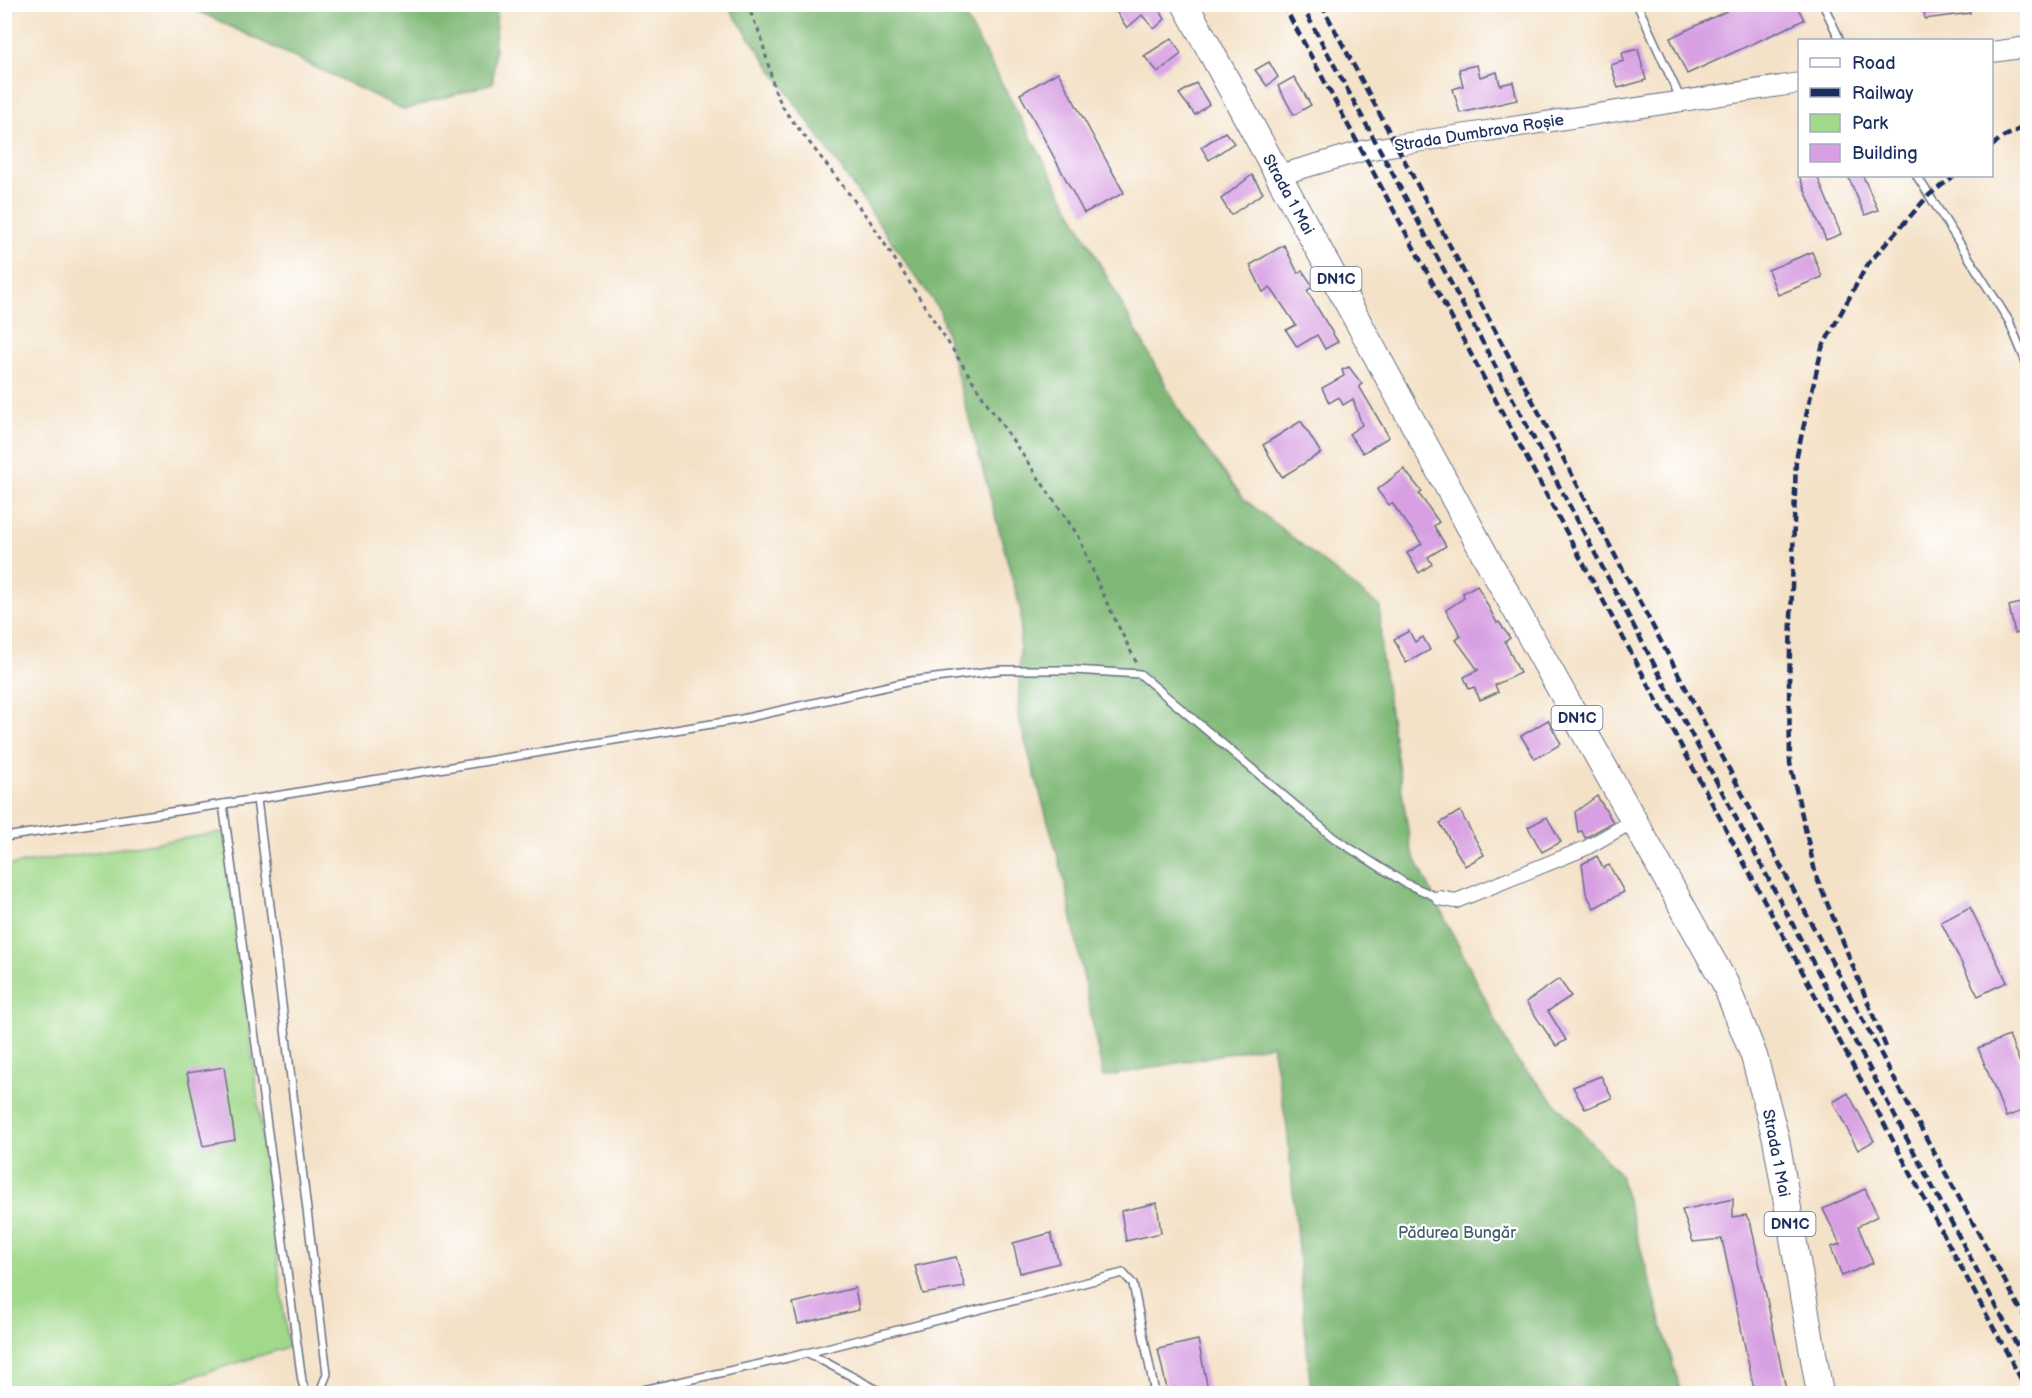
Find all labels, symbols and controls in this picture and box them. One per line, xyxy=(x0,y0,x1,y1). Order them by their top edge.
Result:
legend xyxy=(1798,39,1993,177)
text: Road xyxy=(1852,53,1896,74)
text: Railway xyxy=(1852,83,1914,104)
street label: Strada Dumbrava Roșie xyxy=(1393,111,1566,156)
text: Park xyxy=(1852,113,1888,134)
text: Building xyxy=(1852,143,1918,164)
street label: Strada 1 Mai xyxy=(1258,151,1318,238)
road number: DN1C xyxy=(1310,267,1362,291)
road number: DN1C xyxy=(1552,706,1602,730)
street label: Strada 1 Mai xyxy=(1758,1108,1793,1199)
road number: DN1C xyxy=(1764,1212,1816,1236)
park label: Pădurea Bungăr xyxy=(1398,1224,1516,1243)

